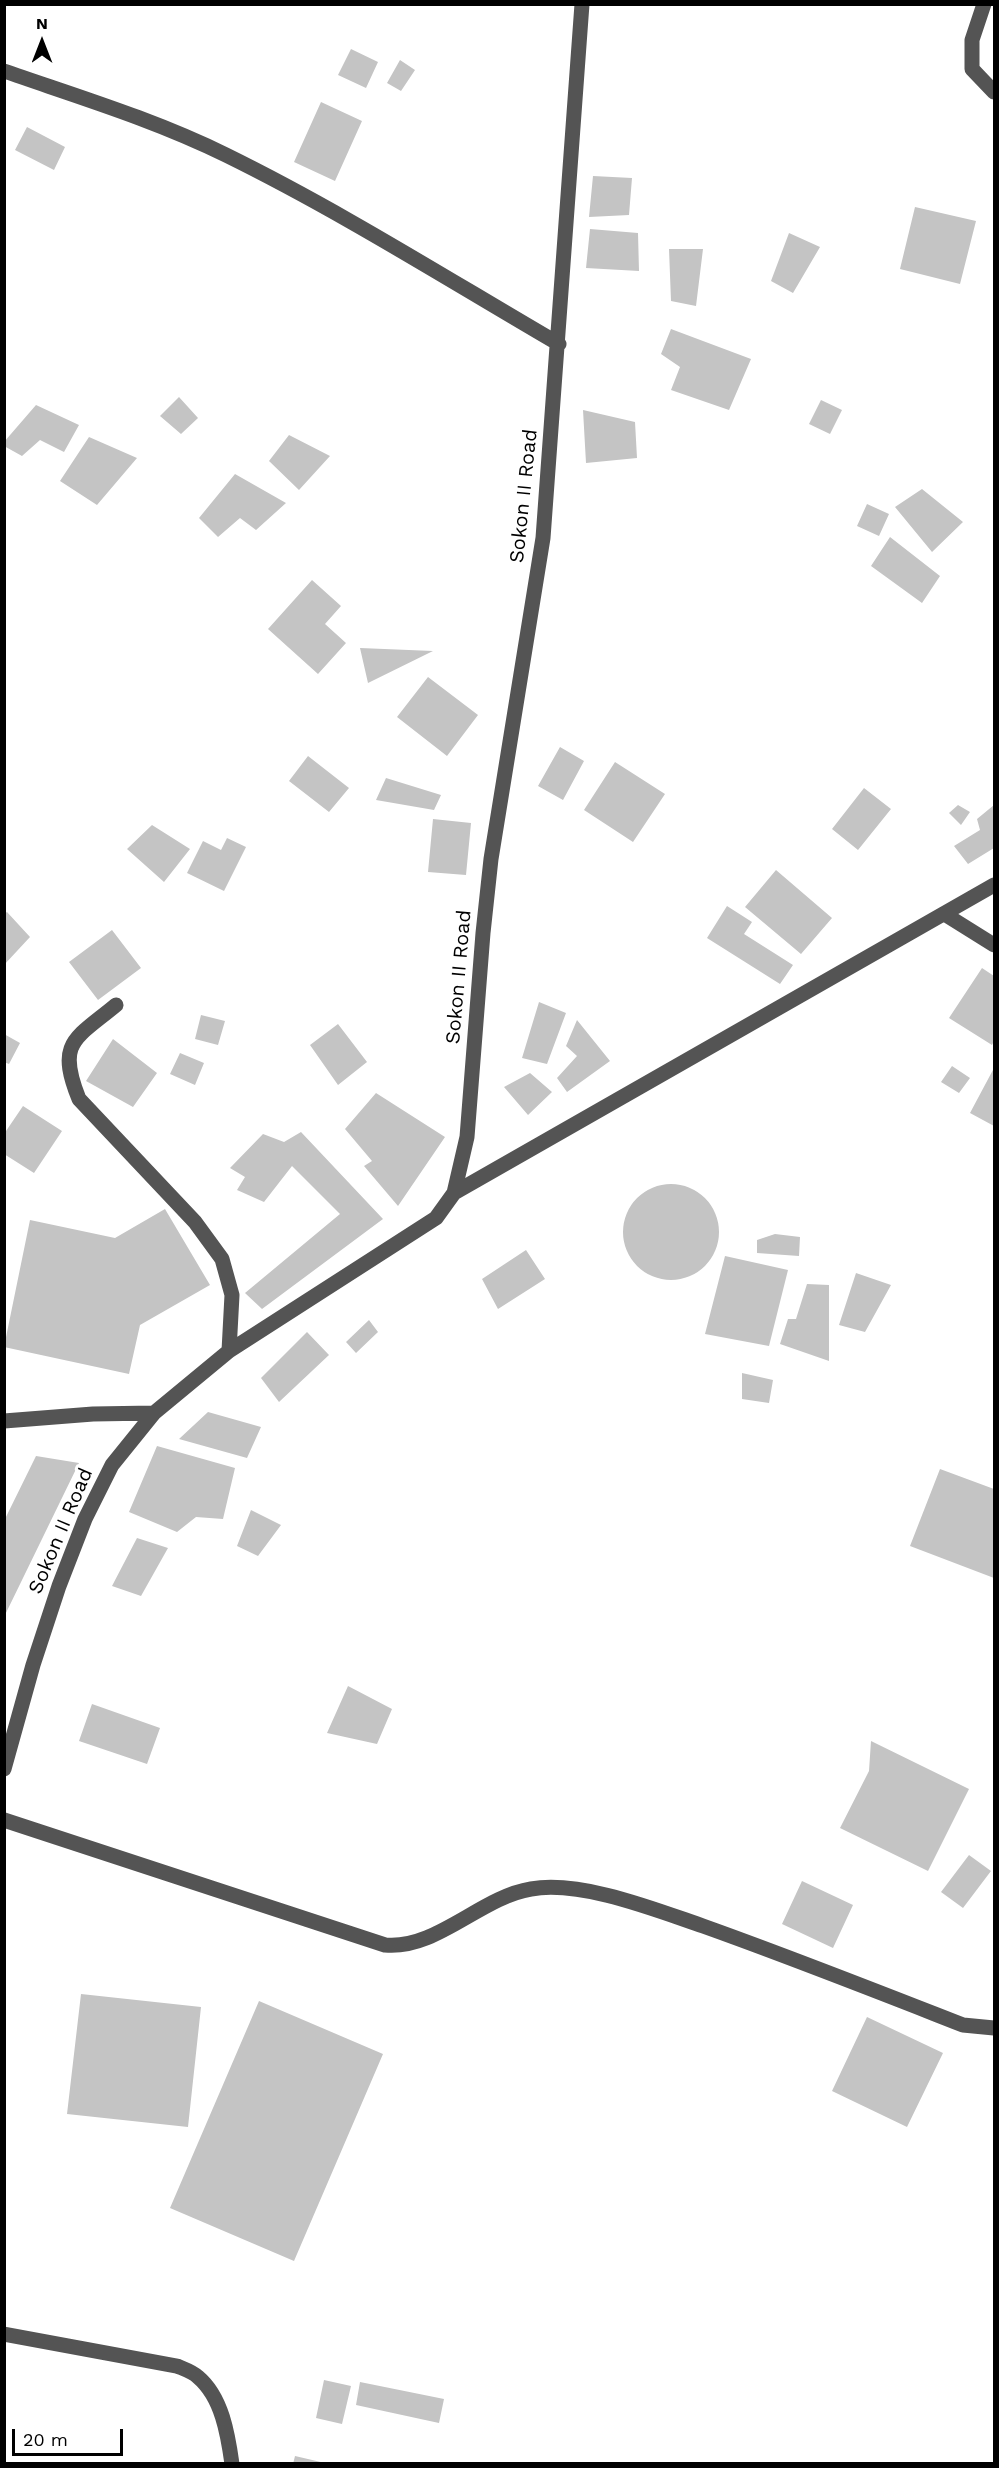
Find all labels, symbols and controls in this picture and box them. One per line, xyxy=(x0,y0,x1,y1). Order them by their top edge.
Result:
north arrow xyxy=(12,12,72,72)
text: N xyxy=(36,14,48,33)
street label: Sokon II Road xyxy=(505,428,543,564)
street label: Sokon II Road xyxy=(441,909,477,1045)
street label: Sokon II Road xyxy=(24,1464,98,1598)
scale bar xyxy=(15,2417,126,2455)
text: 20 m xyxy=(23,2429,68,2450)

